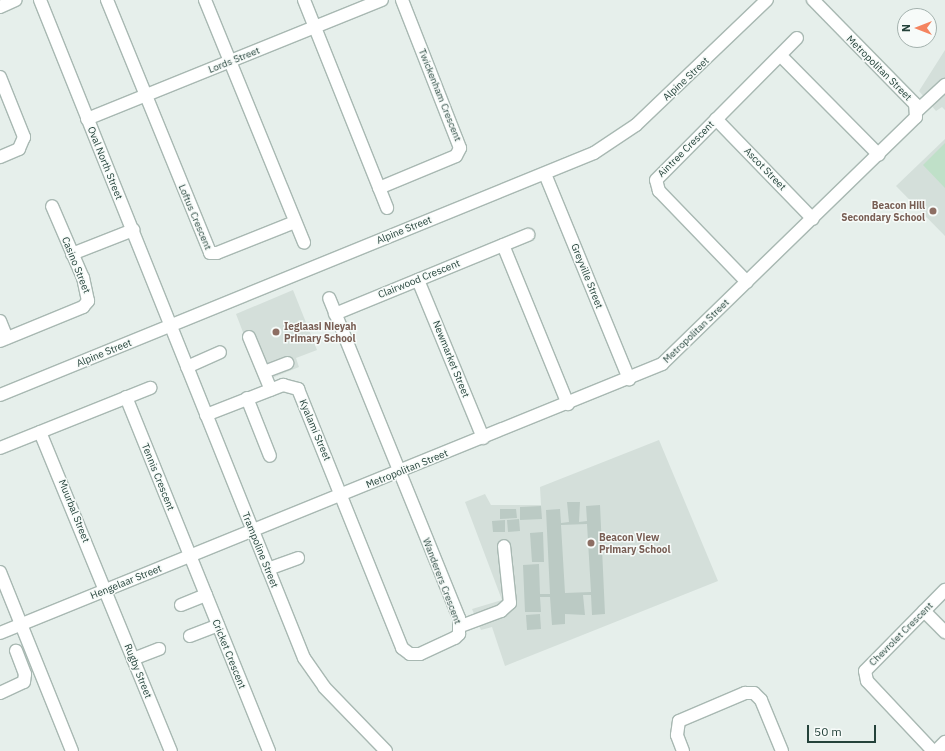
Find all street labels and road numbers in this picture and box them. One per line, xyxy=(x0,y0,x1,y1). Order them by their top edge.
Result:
street label: Metropolitan Street xyxy=(844,33,914,103)
street label: Lords Street xyxy=(206,44,262,76)
street label: Twickenham Crescent xyxy=(416,47,464,143)
street label: Alpine Street xyxy=(661,55,711,103)
street label: Aintree Crescent xyxy=(655,118,717,180)
street label: Oval North Street xyxy=(85,125,125,201)
street label: Ascot Street xyxy=(742,145,788,193)
street label: Loftus Crescent xyxy=(176,182,214,252)
street label: Alpine Street xyxy=(375,214,433,246)
street label: Casino Street xyxy=(59,235,93,295)
street label: Greyville Street xyxy=(568,242,606,310)
street label: Clairwood Crescent xyxy=(376,257,462,301)
street label: Metropolitan Street xyxy=(660,296,732,366)
street label: Newmarket Street xyxy=(430,319,472,399)
street label: Alpine Street xyxy=(75,337,133,369)
street label: Kyalami Street xyxy=(297,398,333,462)
street label: Tennis Crescent xyxy=(139,442,177,512)
street label: Metropolitan Street xyxy=(364,447,450,491)
street label: Muurbal Street xyxy=(56,478,92,544)
street label: Trampoline Street xyxy=(239,510,281,590)
street label: Wanderers Crescent xyxy=(420,536,464,626)
street label: Hengelaar Street xyxy=(89,562,163,602)
street label: Chevrolet Crescent xyxy=(867,600,935,668)
street label: Cricket Crescent xyxy=(210,618,248,690)
street label: Rugby Street xyxy=(122,642,154,700)

